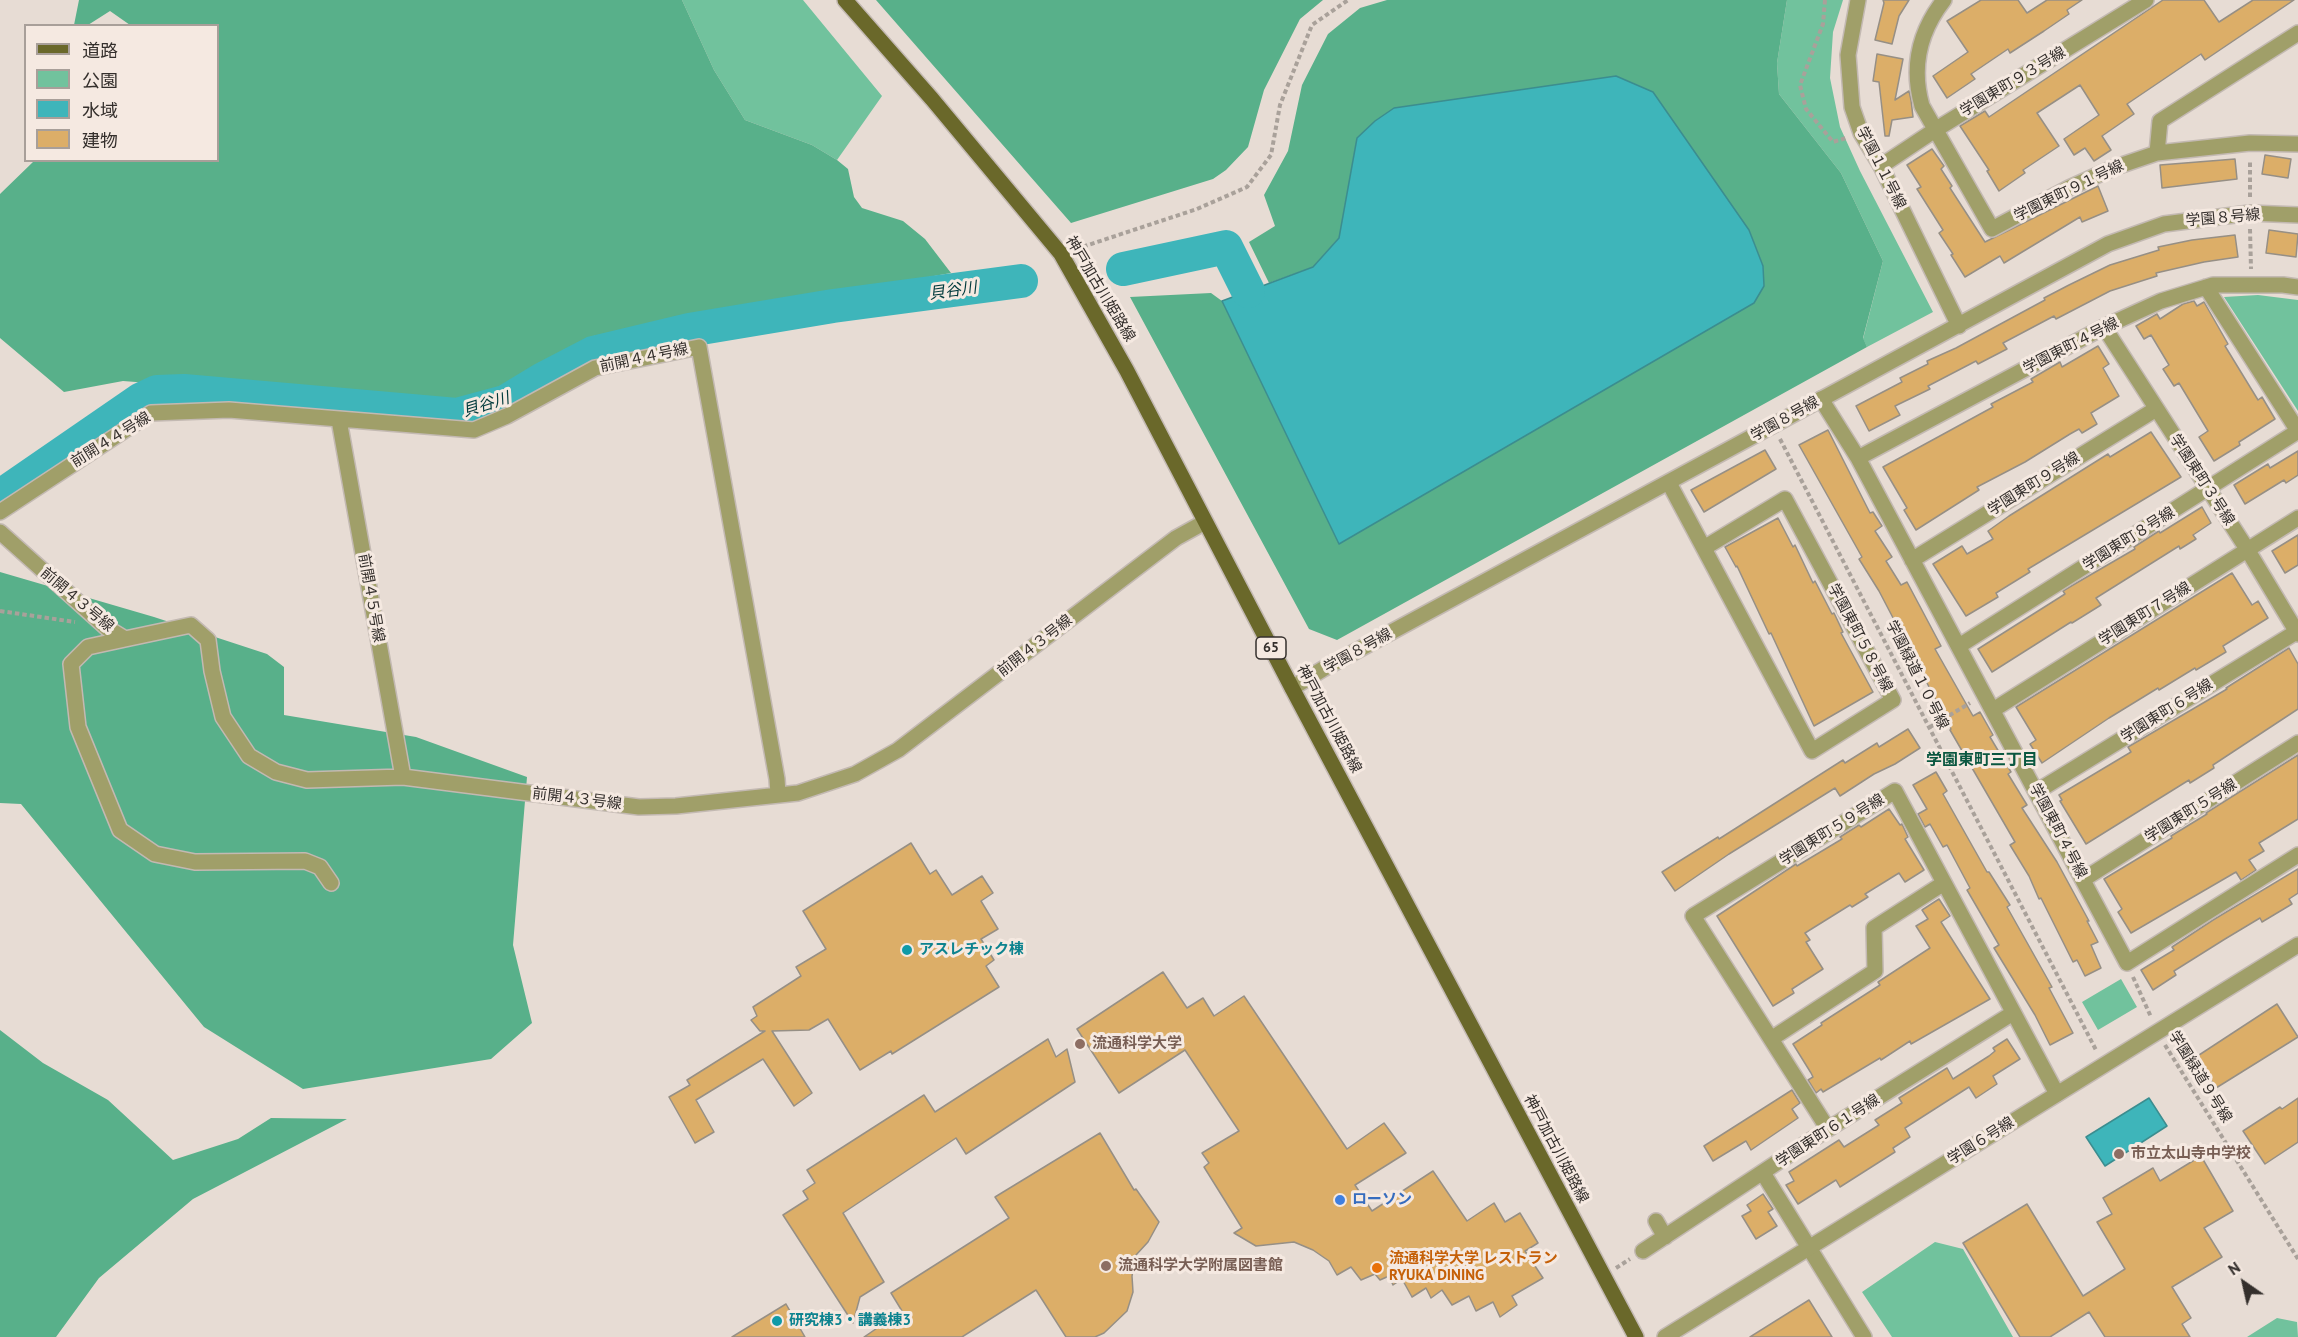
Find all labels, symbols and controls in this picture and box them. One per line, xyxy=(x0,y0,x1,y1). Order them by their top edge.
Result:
legend xyxy=(24,24,219,162)
text: 道路 xyxy=(82,39,118,62)
street label: 学園東町９３号線 xyxy=(1957,43,2069,121)
text: 公園 xyxy=(82,69,118,92)
text: 水域 xyxy=(82,99,118,122)
street label: 学園１１号線 xyxy=(1853,124,1909,212)
text: 建物 xyxy=(82,129,118,152)
street label: 学園東町９１号線 xyxy=(2011,157,2127,225)
street label: 学園８号線 xyxy=(2185,206,2261,230)
street label: 神戸加古川姫路線 xyxy=(1061,233,1139,345)
water label: 貝谷川 xyxy=(928,278,978,304)
street label: 学園東町４号線 xyxy=(2020,314,2122,378)
street label: 前開４４号線 xyxy=(598,340,690,376)
water label: 貝谷川 xyxy=(460,389,512,421)
street label: 学園８号線 xyxy=(1748,393,1822,445)
street label: 前開４４号線 xyxy=(68,409,154,471)
street label: 学園東町３号線 xyxy=(2166,431,2238,529)
street label: 学園東町９号線 xyxy=(1985,449,2083,519)
street label: 学園東町８号線 xyxy=(2080,504,2178,574)
street label: 前開４５号線 xyxy=(354,552,388,644)
street label: 前開４３号線 xyxy=(37,564,117,636)
street label: 学園東町７号線 xyxy=(2096,579,2194,649)
street label: 学園東町５８号線 xyxy=(1824,581,1896,695)
street label: 前開４３号線 xyxy=(994,611,1076,681)
street label: 学園緑道１０号線 xyxy=(1882,617,1952,733)
street label: 学園８号線 xyxy=(1321,625,1395,677)
road number: 65 xyxy=(1256,637,1286,659)
street label: 神戸加古川姫路線 xyxy=(1293,662,1365,776)
street label: 学園東町６号線 xyxy=(2118,676,2216,746)
district label: 学園東町三丁目 xyxy=(1926,750,2038,770)
street label: 学園東町５号線 xyxy=(2142,776,2240,846)
street label: 学園東町４号線 xyxy=(2025,780,2091,882)
street label: 前開４３号線 xyxy=(531,785,623,813)
street label: 学園東町５９号線 xyxy=(1776,791,1888,869)
place label: アスレチック棟 xyxy=(919,941,1024,959)
marker: アスレチック棟 xyxy=(900,943,914,957)
street label: 学園緑道９号線 xyxy=(2165,1028,2235,1126)
place label: 流通科学大学 xyxy=(1092,1035,1182,1053)
marker: 流通科学大学 xyxy=(1073,1037,1087,1051)
street label: 学園東町６１号線 xyxy=(1773,1091,1883,1171)
street label: 神戸加古川姫路線 xyxy=(1520,1092,1592,1206)
street label: 学園６号線 xyxy=(1944,1113,2018,1169)
place label: 市立太山寺中学校 xyxy=(2131,1145,2251,1163)
marker: 市立太山寺中学校 xyxy=(2112,1147,2126,1161)
place label: ローソン xyxy=(1352,1191,1412,1209)
marker: ローソン xyxy=(1333,1193,1347,1207)
place label: 流通科学大学 レストラン RYUKA DINING xyxy=(1389,1250,1558,1285)
north arrow xyxy=(2214,1253,2274,1313)
place label: 流通科学大学附属図書館 xyxy=(1118,1257,1283,1275)
text: N xyxy=(2224,1257,2244,1279)
marker: 流通科学大学附属図書館 xyxy=(1099,1259,1113,1273)
marker: 流通科学大学 レストラン RYUKA DINING xyxy=(1370,1261,1384,1275)
place label: 研究棟3・講義棟3 xyxy=(789,1312,911,1330)
marker: 研究棟3・講義棟3 xyxy=(770,1314,784,1328)

